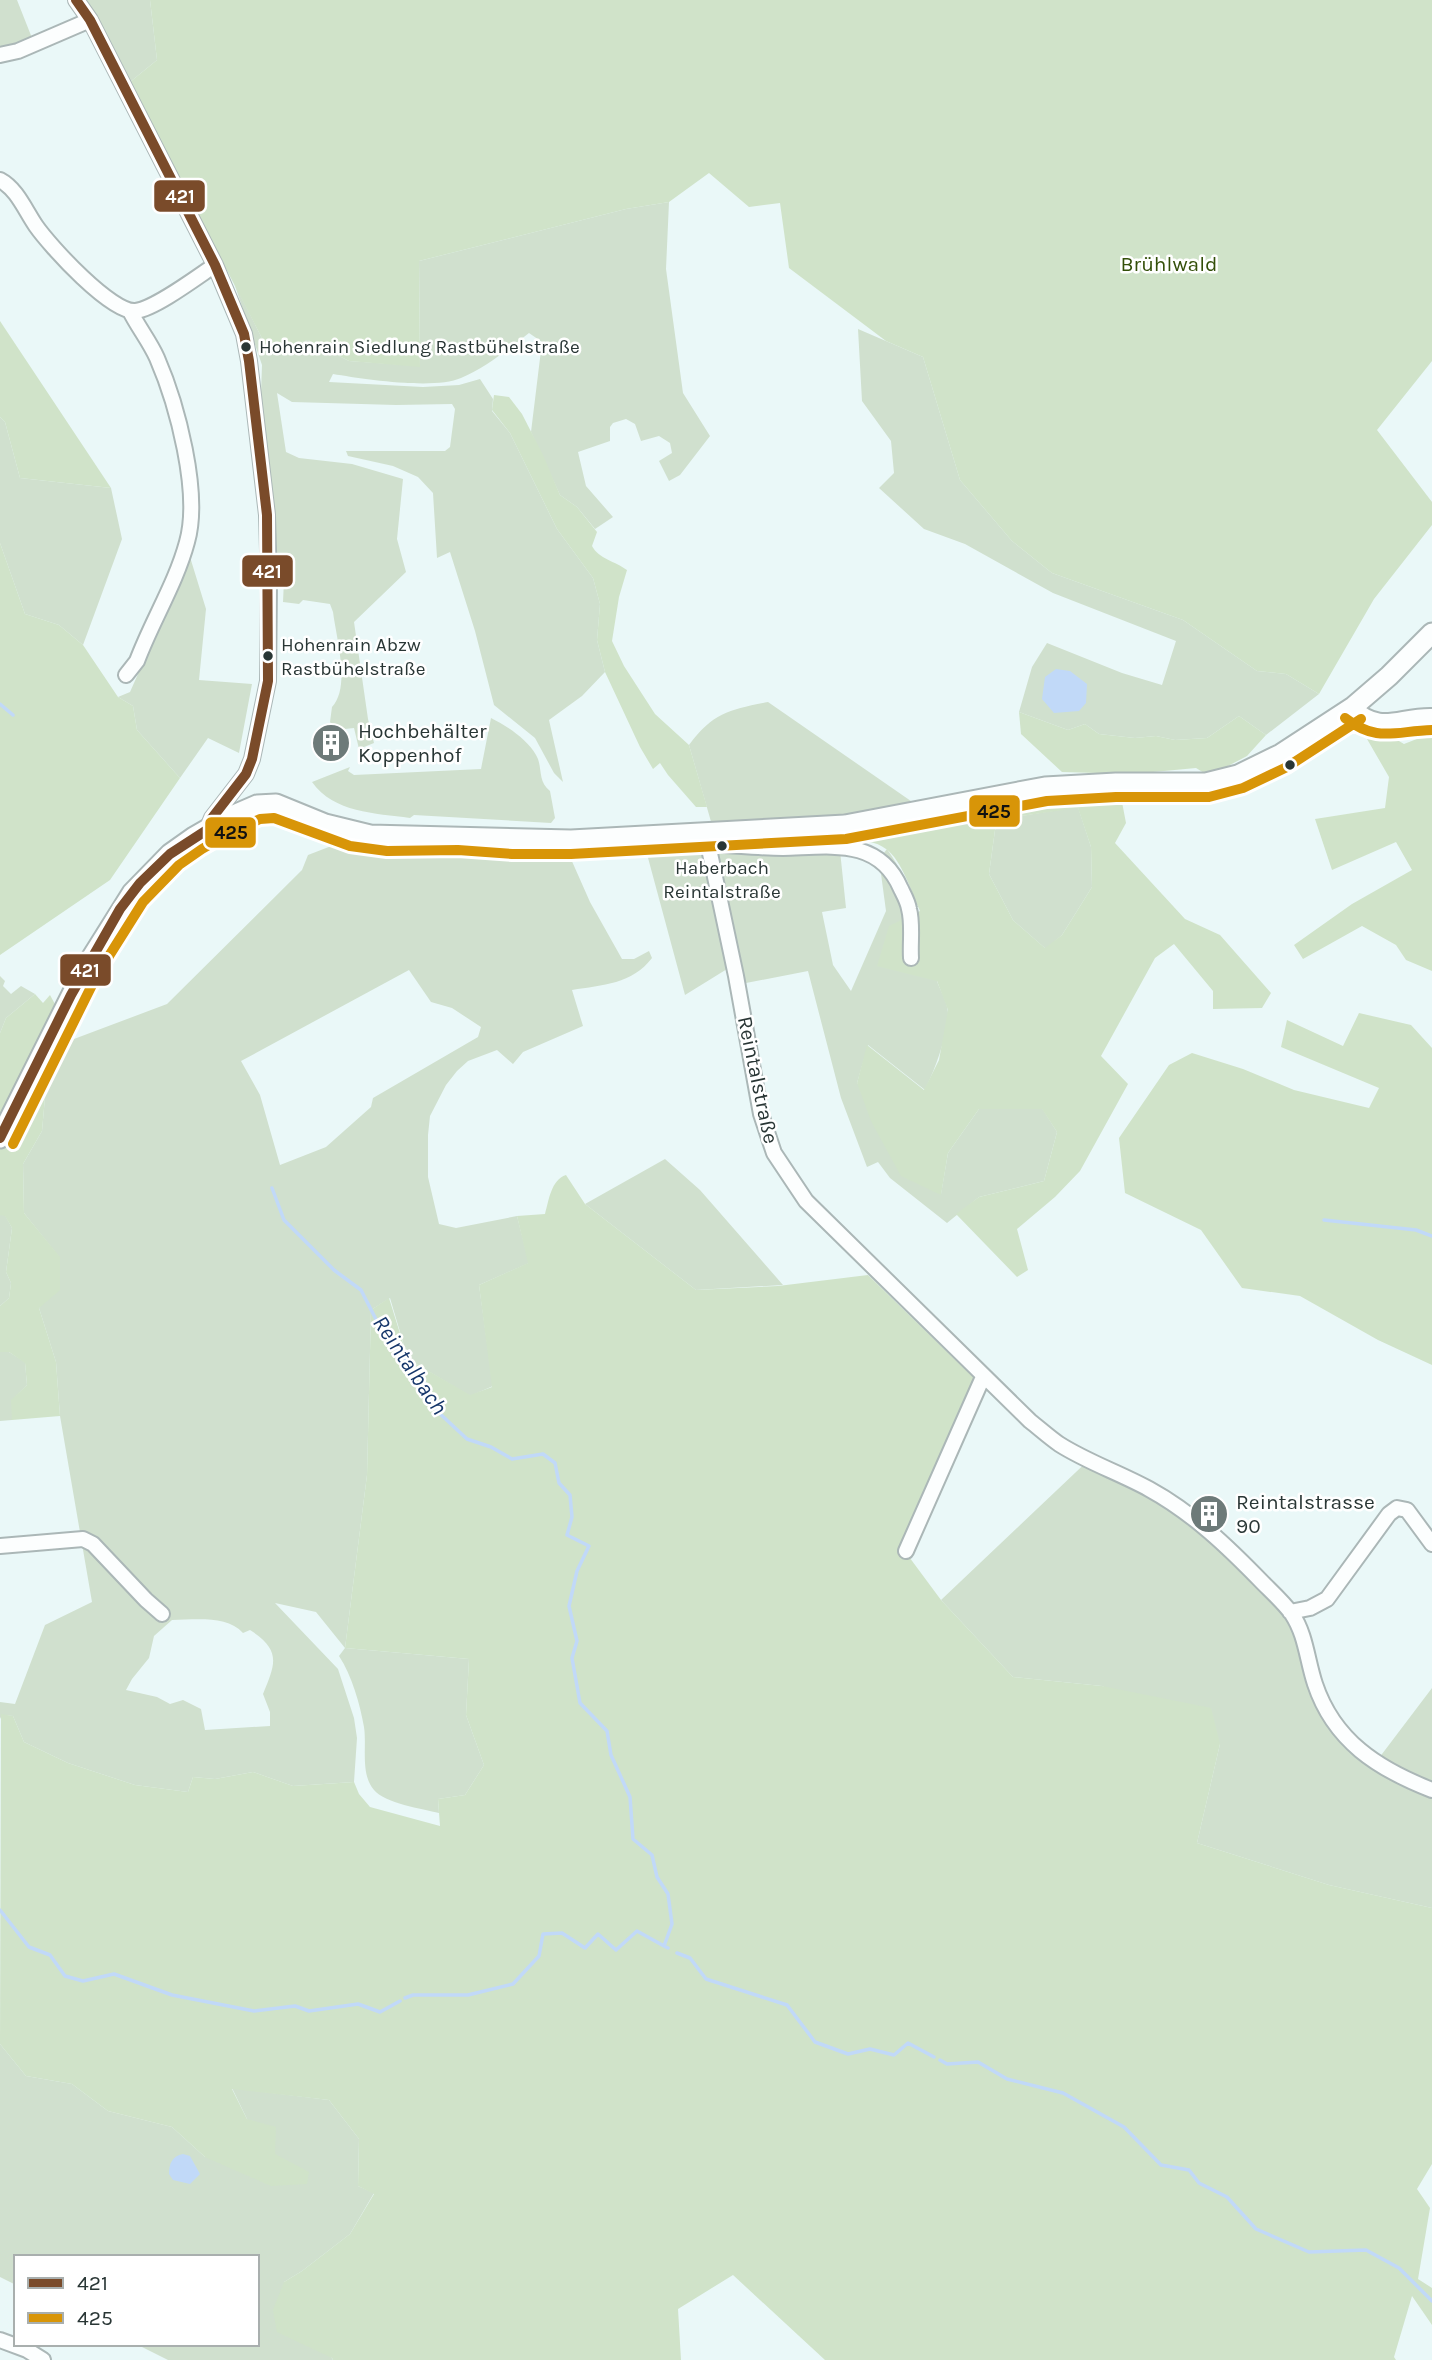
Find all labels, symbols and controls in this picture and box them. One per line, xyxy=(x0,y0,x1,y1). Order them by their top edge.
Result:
line badge: 421 xyxy=(153,179,206,213)
text: 421 xyxy=(165,186,195,208)
park label: Brühlwald xyxy=(1120,252,1218,276)
place label: Hohenrain Siedlung Rastbühelstraße xyxy=(259,336,580,358)
marker: Hohenrain Siedlung Rastbühelstraße xyxy=(239,340,253,354)
line badge: 421 xyxy=(241,554,294,588)
text: 421 xyxy=(252,561,282,583)
place label: Hohenrain Abzw Rastbühelstraße xyxy=(281,634,425,680)
marker: Hohenrain Abzw Rastbühelstraße xyxy=(261,649,275,663)
place label: Hochbehälter Koppenhof xyxy=(358,719,487,767)
building icon: Hochbehälter Koppenhof xyxy=(310,722,352,764)
unlabelled marker xyxy=(1283,758,1297,772)
line badge: 425 xyxy=(968,794,1021,828)
text: 425 xyxy=(977,801,1011,823)
line badge: 425 xyxy=(204,816,257,849)
text: 425 xyxy=(214,822,248,844)
marker: Haberbach Reintalstraße xyxy=(715,839,729,853)
place label: Haberbach Reintalstraße xyxy=(663,857,781,903)
line badge: 421 xyxy=(59,953,112,987)
text: 421 xyxy=(70,960,100,982)
street label: Reintalstraße xyxy=(733,1014,783,1146)
water label: Reintalbach xyxy=(367,1310,453,1420)
place label: Reintalstrasse 90 xyxy=(1236,1490,1375,1538)
building icon: Reintalstrasse 90 xyxy=(1188,1493,1230,1535)
legend xyxy=(14,2255,259,2346)
text: 421 xyxy=(77,2271,108,2295)
text: 425 xyxy=(77,2306,113,2330)

